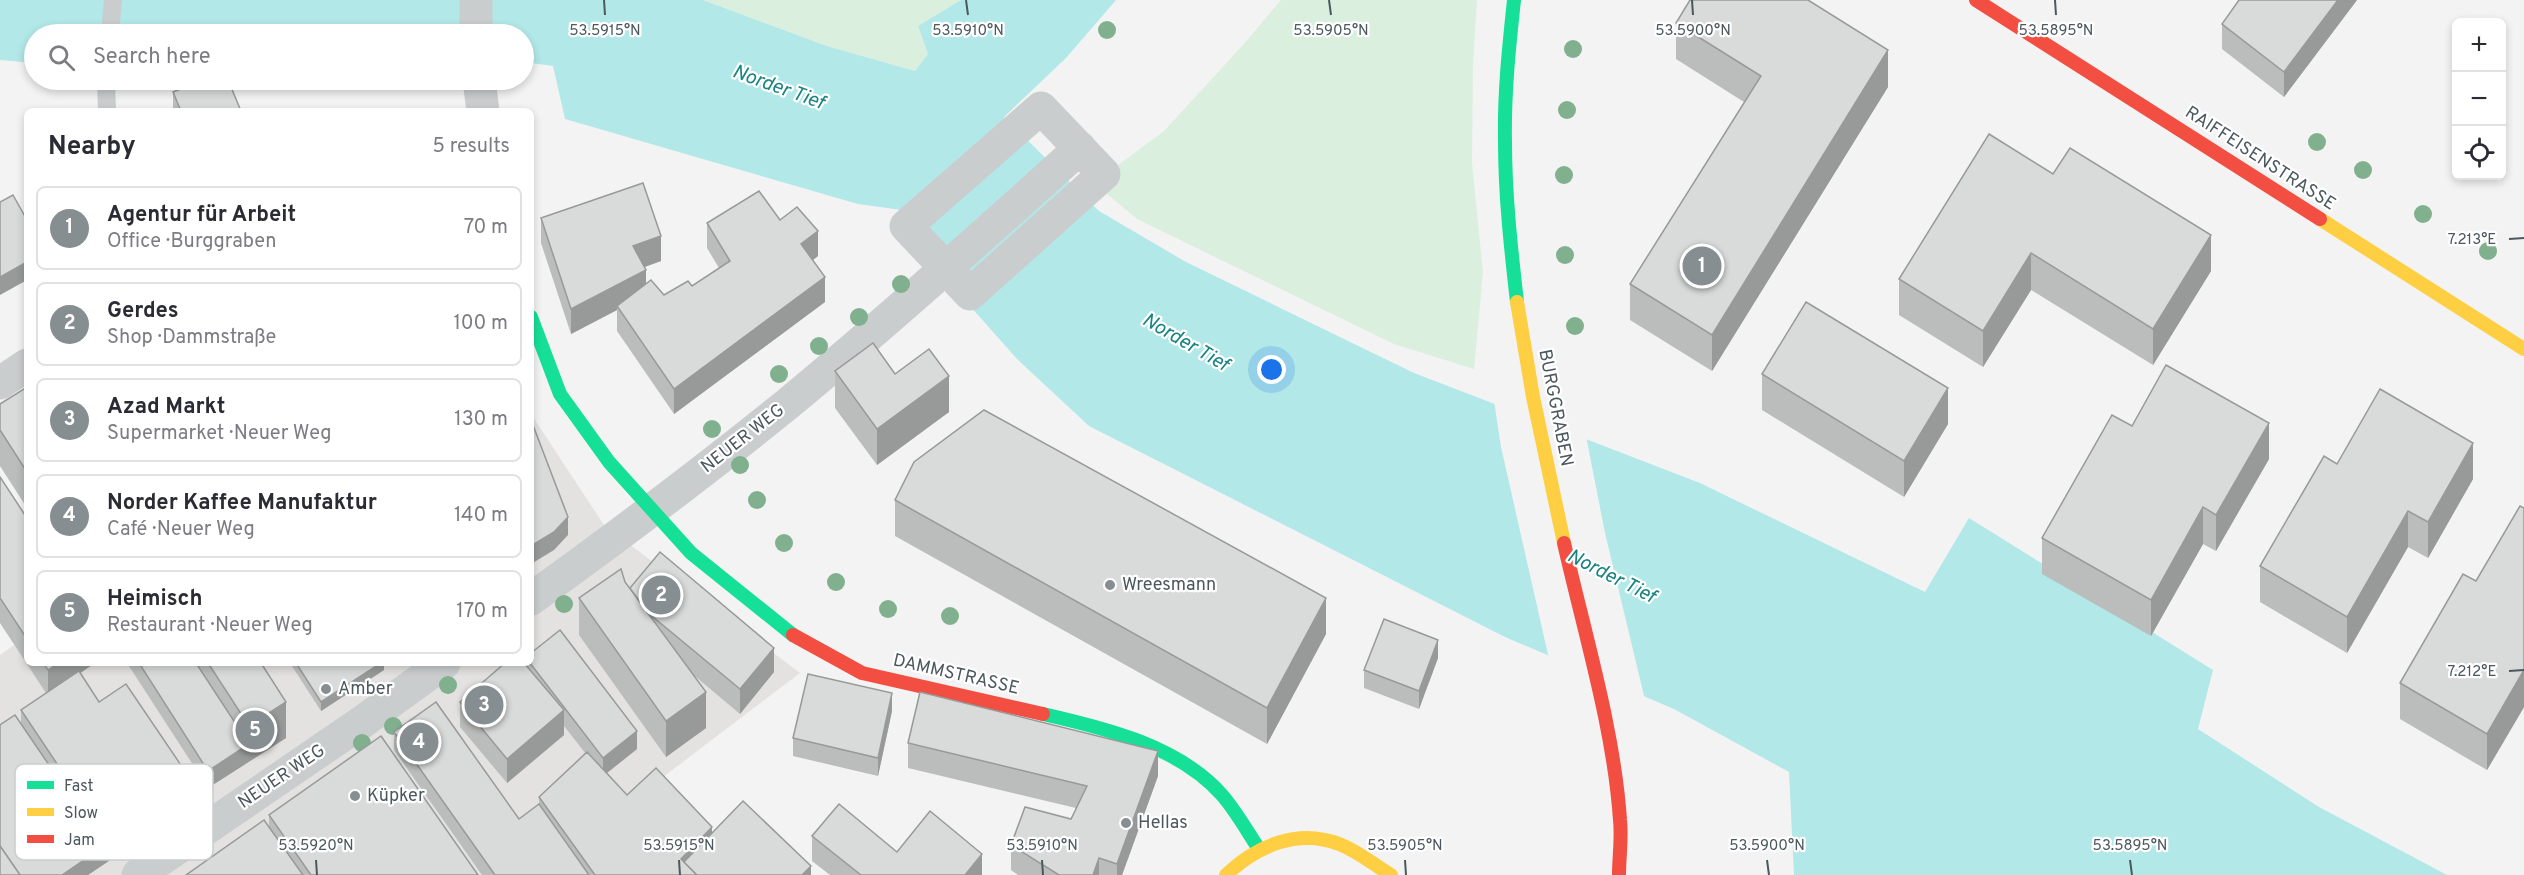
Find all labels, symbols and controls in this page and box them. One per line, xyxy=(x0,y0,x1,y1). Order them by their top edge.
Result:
map controls xyxy=(2452,18,2506,180)
button: + xyxy=(2452,18,2506,72)
text: 53.5915°N xyxy=(569,22,641,41)
text: 53.5910°N xyxy=(932,22,1004,41)
text: 53.5905°N xyxy=(1293,22,1369,41)
text: 53.5900°N xyxy=(1655,22,1731,41)
text: 53.5895°N xyxy=(2019,22,2093,41)
search box xyxy=(24,24,534,90)
icon: search xyxy=(45,41,78,74)
text: Search here xyxy=(93,44,211,71)
water label: Norder Tief xyxy=(728,59,830,118)
button: − xyxy=(2452,72,2506,126)
street label: RAIFFEISENSTRASSE xyxy=(2180,102,2340,216)
button: locate xyxy=(2452,126,2506,180)
text: Nearby xyxy=(48,131,136,164)
text: 5 results xyxy=(433,134,510,160)
text: Agentur für Arbeit xyxy=(107,202,296,229)
text: 1 xyxy=(66,215,74,241)
text: 70 m xyxy=(464,215,508,241)
text: Office · Burggraben xyxy=(107,229,277,255)
text: 7.213°E xyxy=(2448,231,2496,250)
pin: 1 xyxy=(1682,244,1722,288)
text: Gerdes xyxy=(107,298,179,325)
water label: Norder Tief xyxy=(1137,308,1235,380)
text: 2 xyxy=(63,311,76,337)
text: 100 m xyxy=(453,311,508,337)
text: Shop · Dammstraße xyxy=(107,325,276,351)
street label: BURGGRABEN xyxy=(1532,347,1578,469)
your location xyxy=(1257,355,1286,384)
text: Azad Markt xyxy=(107,394,225,421)
street label: NEUER WEG xyxy=(697,399,789,479)
text: 3 xyxy=(64,407,76,433)
text: 130 m xyxy=(454,407,508,433)
text: Supermarket · Neuer Weg xyxy=(107,421,332,447)
text: Norder Kaffee Manufaktur xyxy=(107,490,377,517)
text: 4 xyxy=(63,503,76,529)
text: 140 m xyxy=(454,503,508,529)
text: Café · Neuer Weg xyxy=(107,517,255,543)
water label: Norder Tief xyxy=(1562,544,1662,612)
pin: 2 xyxy=(642,572,680,618)
place label: Wreesmann xyxy=(1122,574,1216,597)
marker: Wreesmann xyxy=(1103,578,1117,592)
text: Heimisch xyxy=(107,586,202,613)
text: 5 xyxy=(63,599,76,625)
text: 170 m xyxy=(456,599,508,625)
text: Restaurant · Neuer Weg xyxy=(107,613,313,639)
street label: DAMMSTRASSE xyxy=(891,649,1021,701)
text: 7.212°E xyxy=(2448,663,2496,682)
place label: Amber xyxy=(338,678,393,701)
marker: Amber xyxy=(319,682,333,696)
pin: 3 xyxy=(464,682,504,728)
pin: 5 xyxy=(236,708,274,752)
pin: 4 xyxy=(400,720,438,764)
street label: NEUER WEG xyxy=(234,740,330,814)
legend xyxy=(15,764,213,860)
text: Fast xyxy=(64,777,94,797)
place label: Küpker xyxy=(367,785,425,808)
marker: Küpker xyxy=(348,789,362,803)
text: Slow xyxy=(64,804,98,824)
place label: Hellas xyxy=(1138,812,1188,835)
marker: Hellas xyxy=(1119,816,1133,830)
text: Jam xyxy=(64,831,95,851)
text: 53.5920°N xyxy=(278,837,354,856)
text: 53.5915°N xyxy=(643,837,715,856)
text: 53.5910°N xyxy=(1006,837,1078,856)
text: 53.5905°N xyxy=(1367,837,1443,856)
text: 53.5900°N xyxy=(1729,837,1805,856)
text: 53.5895°N xyxy=(2093,837,2167,856)

